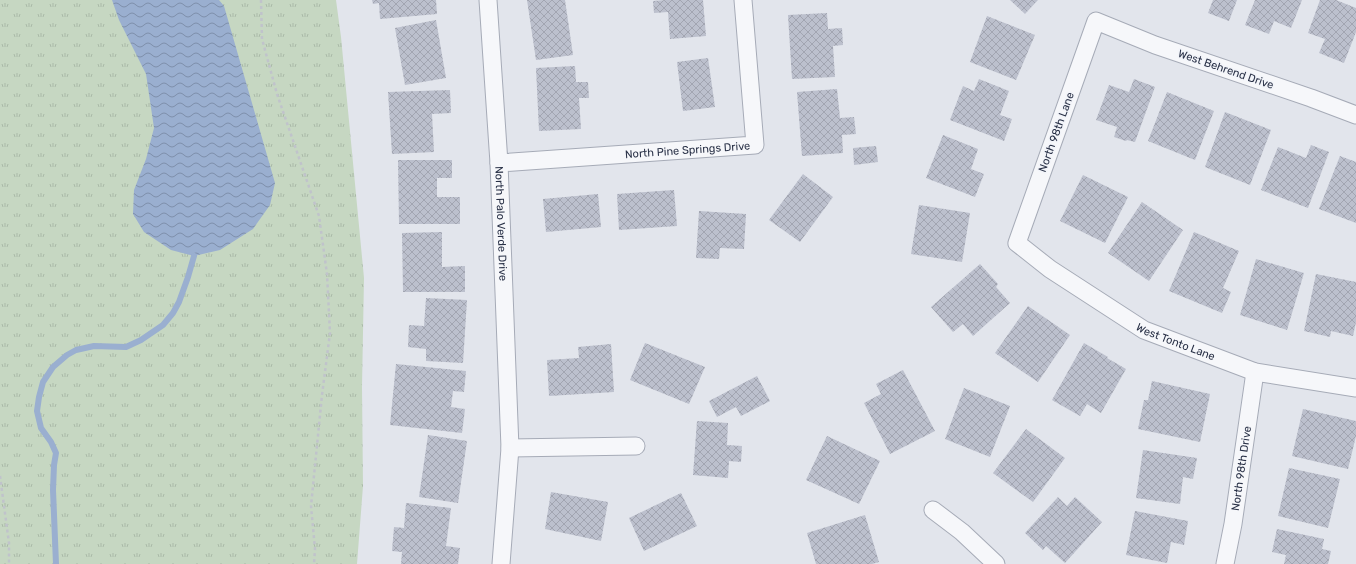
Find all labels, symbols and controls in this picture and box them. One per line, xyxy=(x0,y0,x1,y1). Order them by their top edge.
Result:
street label: West Behrend Drive xyxy=(1176,47,1275,92)
street label: North 98th Lane xyxy=(1036,90,1077,174)
street label: North Pine Springs Drive xyxy=(625,139,751,161)
street label: North Palo Verde Drive xyxy=(492,166,510,281)
street label: West Tonto Lane xyxy=(1133,321,1217,363)
street label: North 98th Drive xyxy=(1229,425,1254,512)

